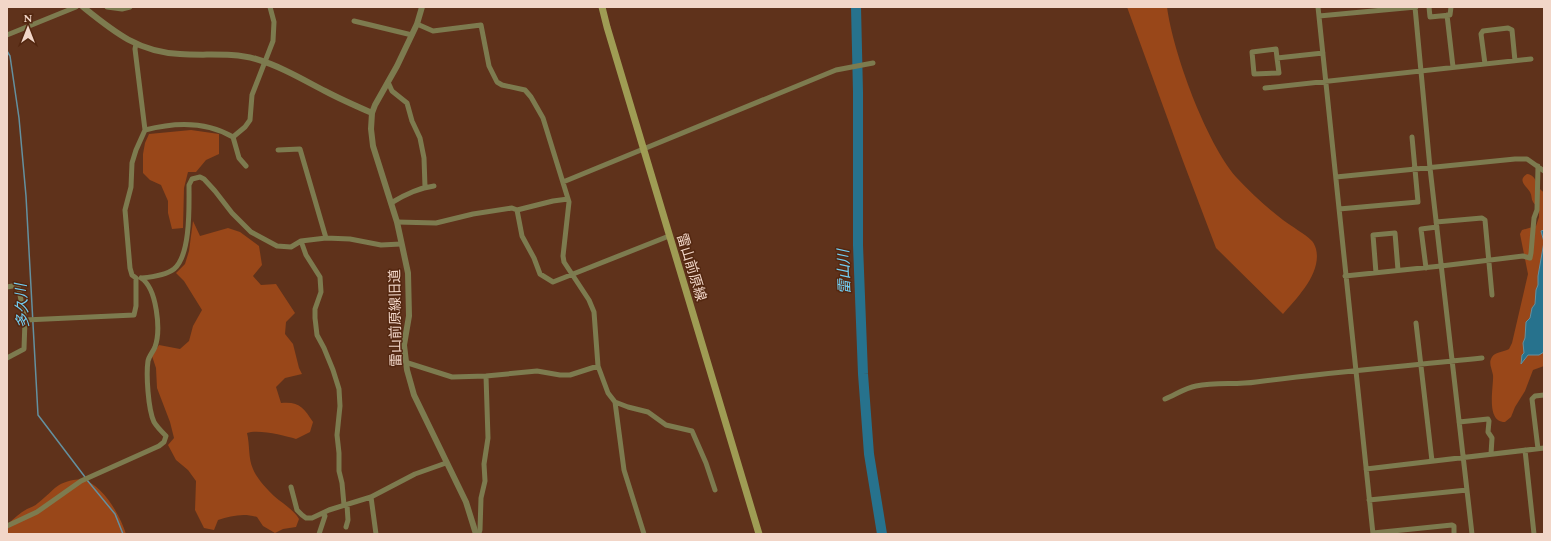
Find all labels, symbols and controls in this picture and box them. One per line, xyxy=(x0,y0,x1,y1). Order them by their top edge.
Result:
north arrow xyxy=(8,8,48,48)
text: N xyxy=(24,10,33,27)
street label: 雷山前原線 xyxy=(671,231,712,304)
water label: 雷山川 xyxy=(832,247,857,295)
street label: 雷山前原線旧道 xyxy=(384,269,407,367)
water label: 多久川 xyxy=(10,281,35,329)

